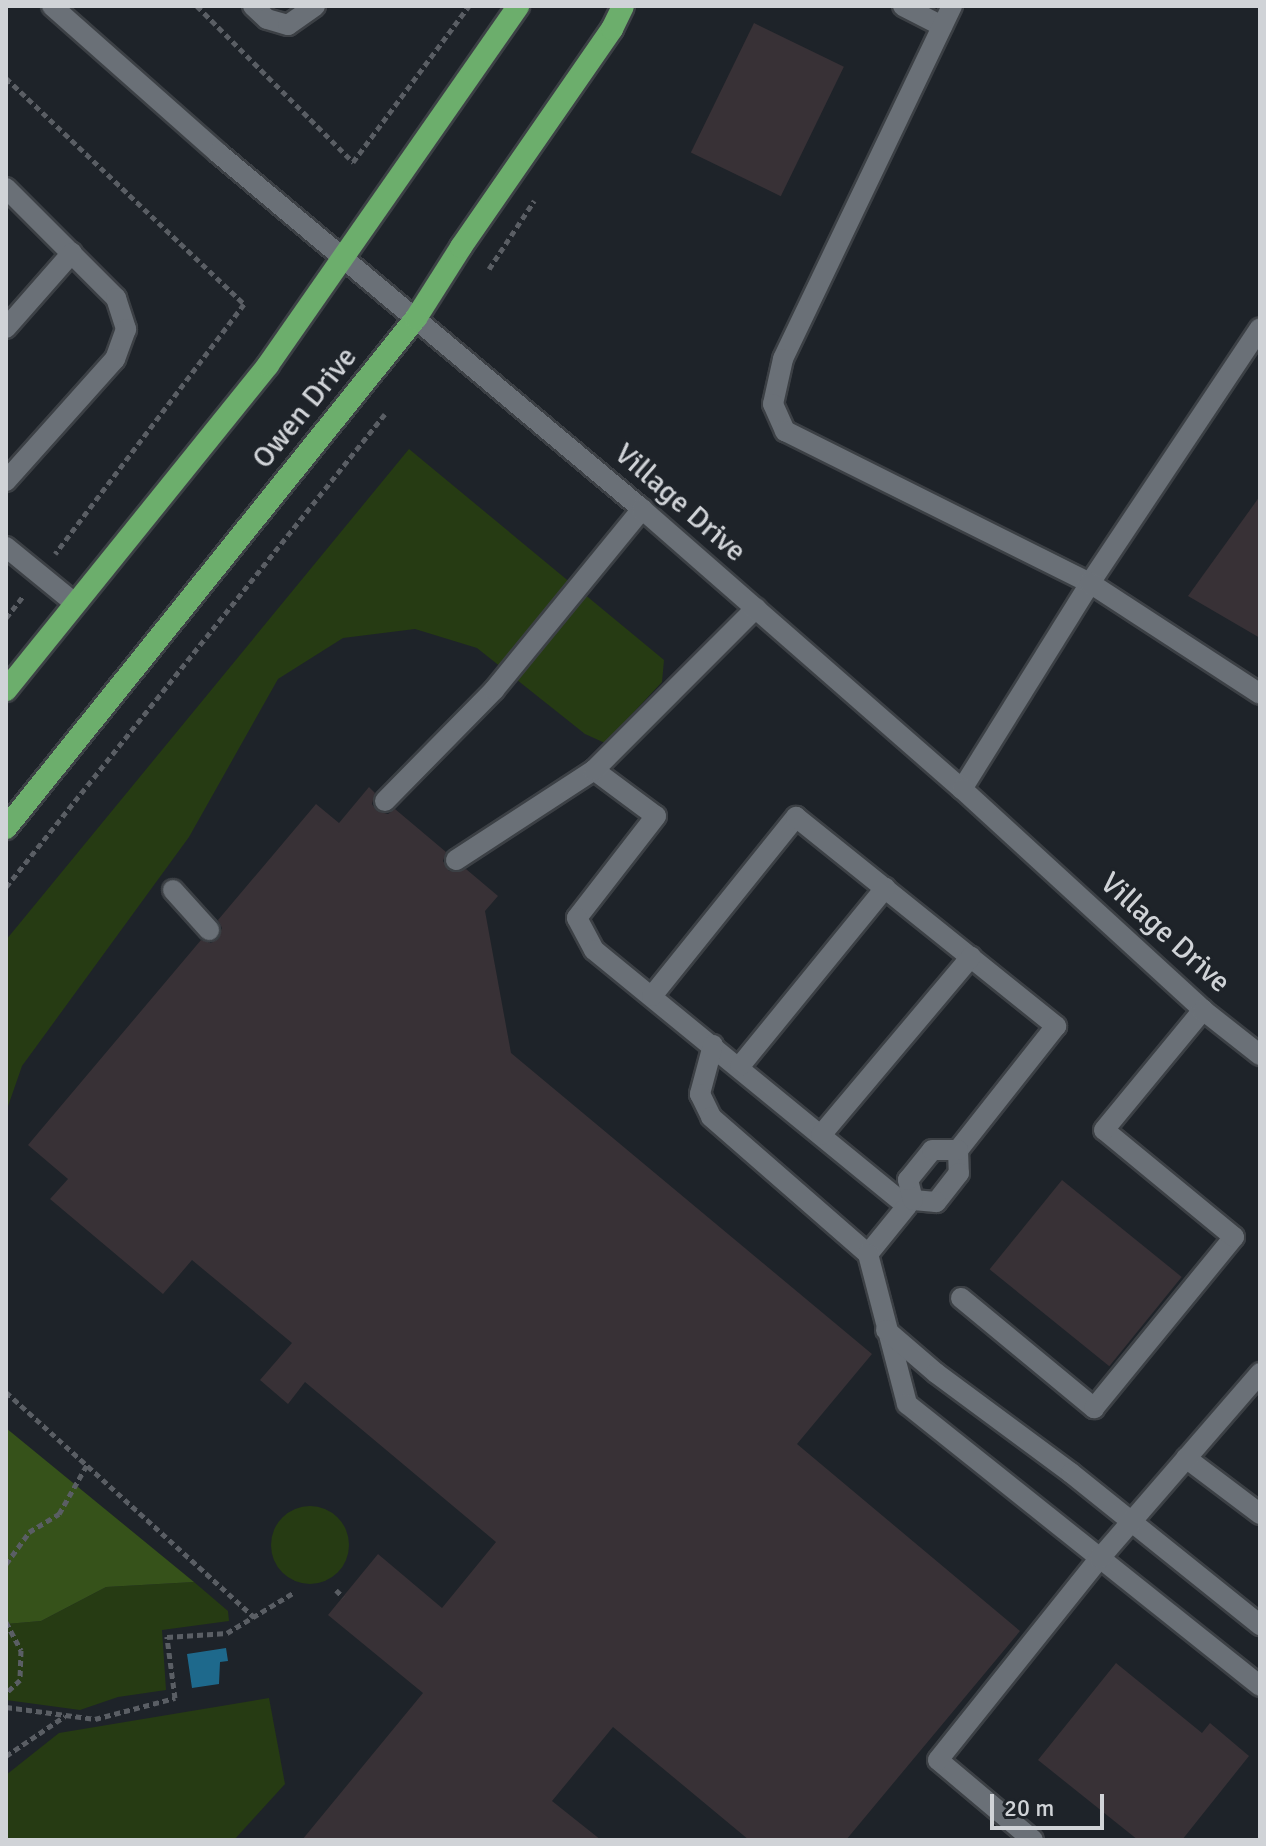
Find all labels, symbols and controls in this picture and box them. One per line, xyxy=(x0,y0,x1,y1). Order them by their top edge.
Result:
street label: Owen Drive xyxy=(245,340,365,476)
street label: Village Drive xyxy=(607,436,753,570)
street label: Village Drive xyxy=(1093,865,1237,1001)
scale bar xyxy=(994,1778,1108,1828)
text: 20 m xyxy=(1004,1793,1054,1823)

